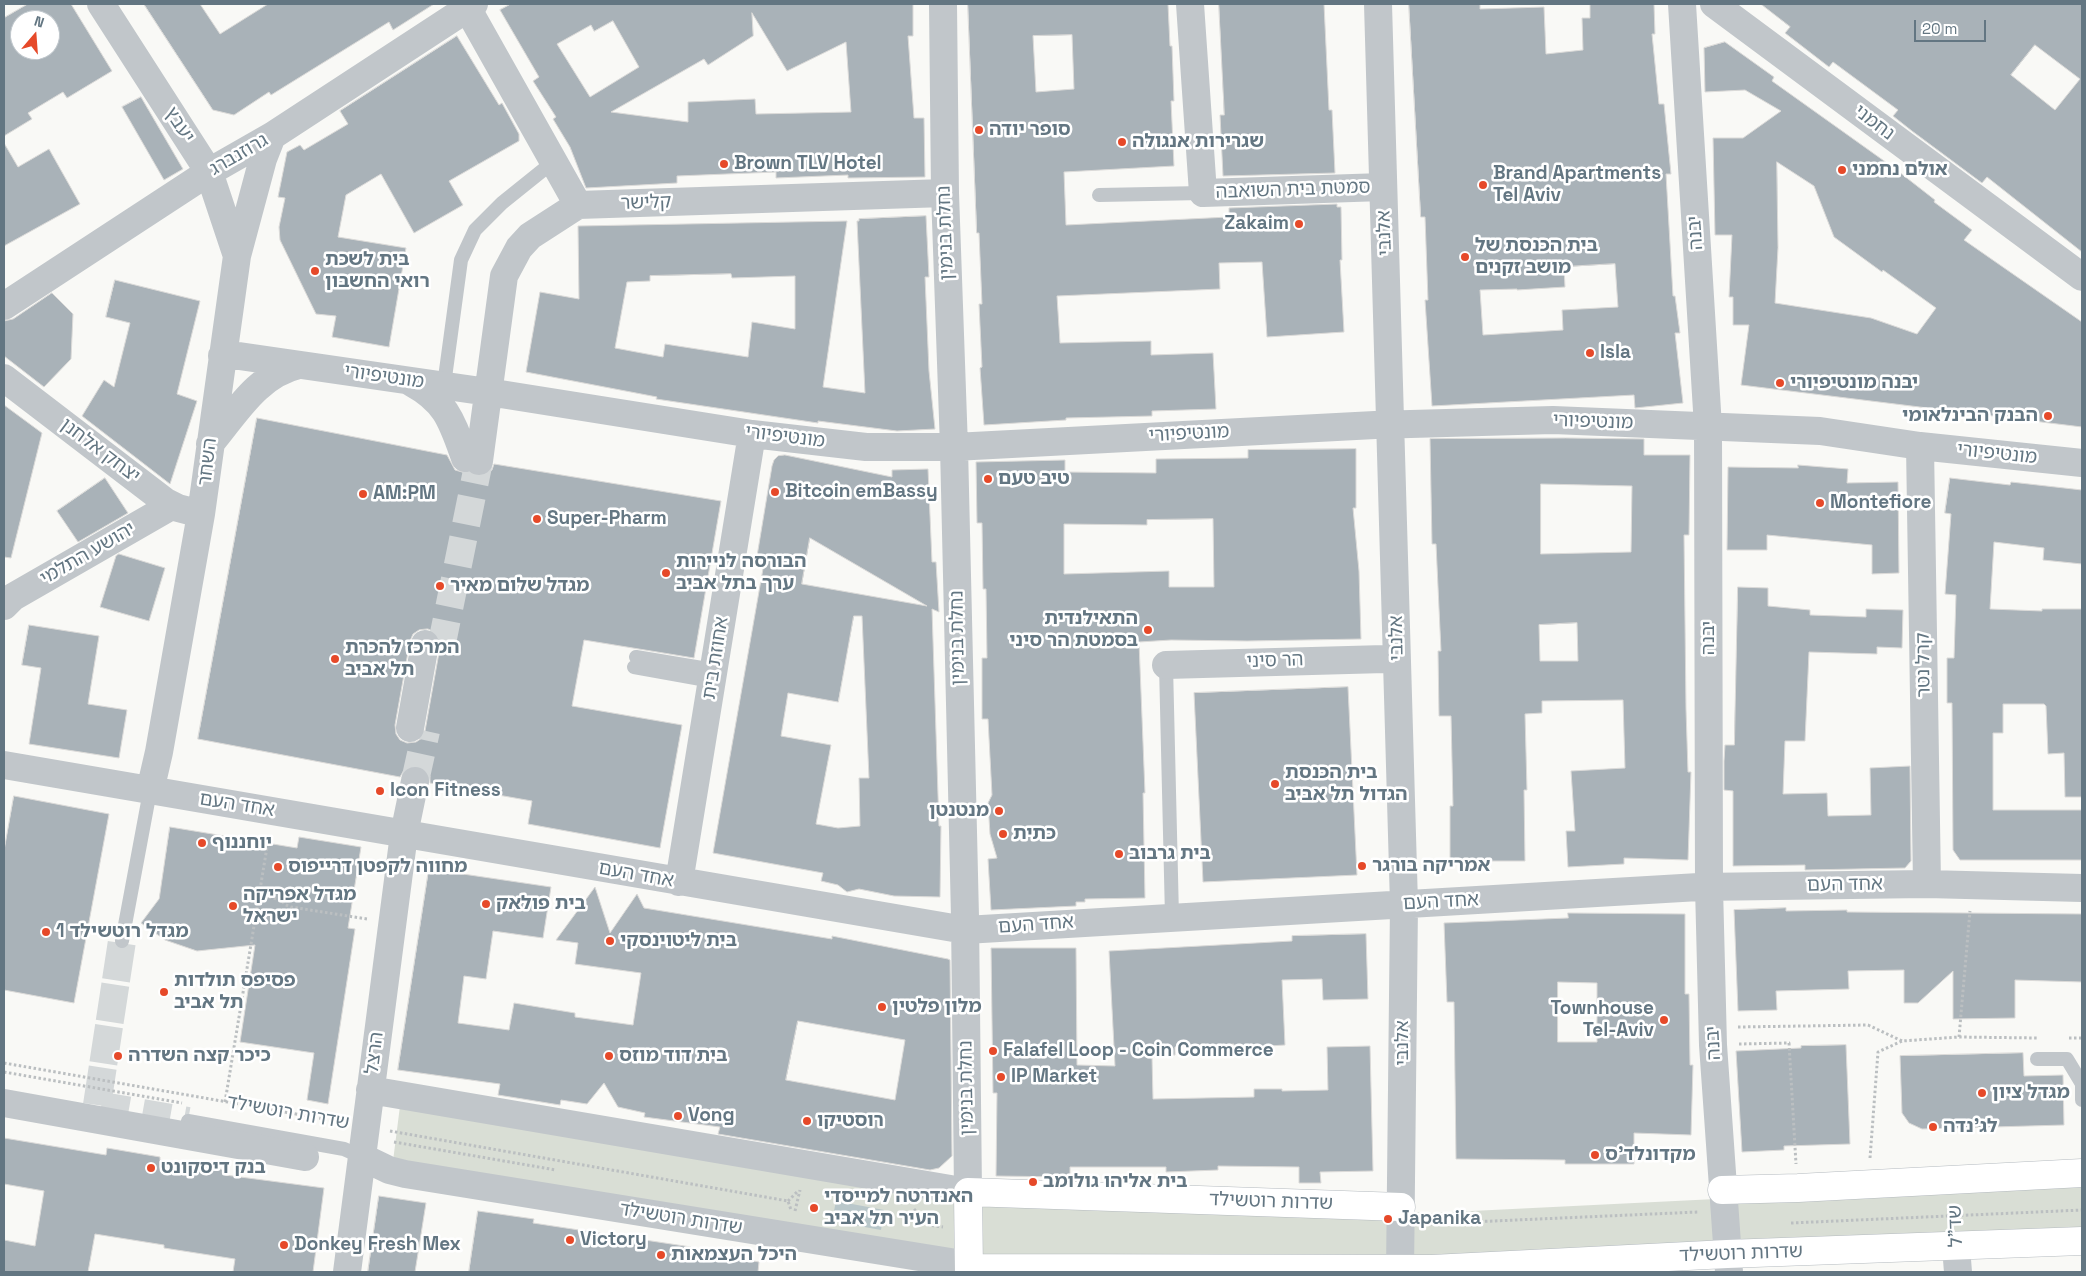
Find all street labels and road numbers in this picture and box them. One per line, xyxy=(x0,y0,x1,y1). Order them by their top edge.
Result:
street label: נחמני xyxy=(1849,100,1899,146)
street label: יעבץ xyxy=(159,103,199,147)
street label: גרוזנברג xyxy=(206,129,272,181)
street label: סמטת בית השואבה xyxy=(1215,176,1371,204)
street label: נחלת בנימין xyxy=(933,185,959,281)
street label: קלישר xyxy=(620,191,672,215)
street label: אלנבי xyxy=(1373,210,1397,256)
street label: יבנה xyxy=(1683,215,1709,251)
street label: מונטיפיורי xyxy=(343,360,425,394)
street label: מונטיפיורי xyxy=(1552,409,1634,435)
street label: יצחק אלחנן xyxy=(56,414,144,488)
street label: מונטיפיורי xyxy=(744,421,826,453)
street label: מונטיפיורי xyxy=(1148,421,1230,447)
street label: השחר xyxy=(194,437,222,487)
street label: מונטיפיורי xyxy=(1956,438,2038,470)
street label: יהושע התלמי xyxy=(36,518,140,590)
street label: נחלת בנימין xyxy=(946,590,970,686)
street label: אחוזת בית xyxy=(698,615,734,701)
street label: אלנבי xyxy=(1385,615,1409,661)
street label: יבנה xyxy=(1698,621,1720,655)
street label: קרל נטר xyxy=(1912,632,1936,698)
street label: הר סיני xyxy=(1246,649,1304,673)
street label: אחד העם xyxy=(198,788,276,822)
street label: אחד העם xyxy=(597,857,675,893)
street label: אחד העם xyxy=(1807,873,1883,897)
street label: אחד העם xyxy=(1402,889,1480,915)
street label: אחד העם xyxy=(997,911,1075,939)
street label: אלנבי xyxy=(1392,1020,1414,1066)
street label: יבנה xyxy=(1702,1025,1726,1061)
street label: הרצל xyxy=(361,1031,389,1075)
street label: נחלת בנימין xyxy=(955,1040,979,1136)
street label: שדרות רוטשילד xyxy=(225,1091,351,1135)
street label: שדרות רוטשילד xyxy=(1209,1188,1333,1216)
street label: שדרות רוטשילד xyxy=(618,1198,744,1240)
street label: שד"ל xyxy=(1944,1205,1968,1247)
street label: שדרות רוטשילד xyxy=(1679,1240,1803,1268)

